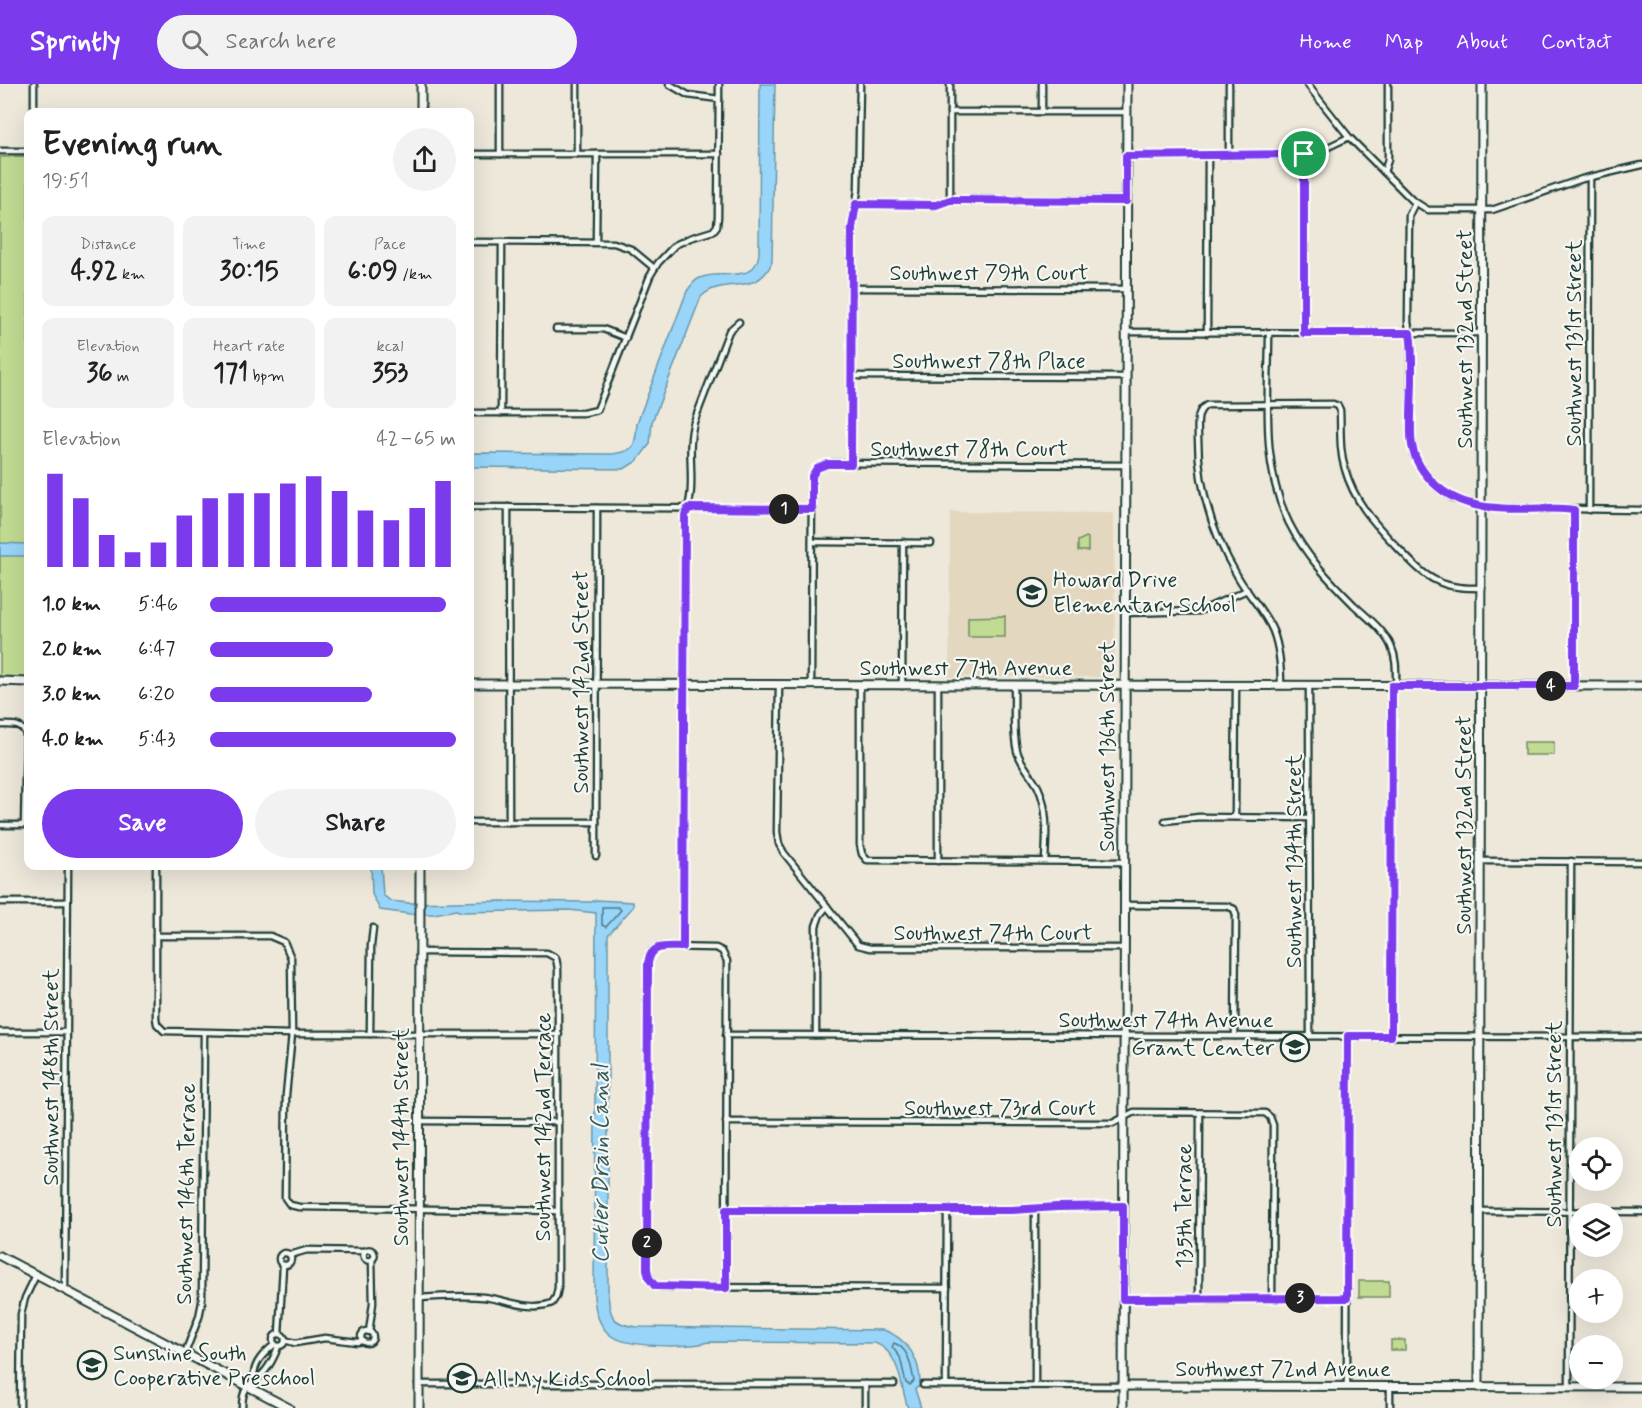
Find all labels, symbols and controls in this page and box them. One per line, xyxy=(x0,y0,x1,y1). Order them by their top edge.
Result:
search box xyxy=(157,15,577,69)
text: Sprintly xyxy=(30,24,121,61)
icon: search xyxy=(178,26,211,59)
text: Search here xyxy=(226,28,336,56)
text: Home xyxy=(1300,28,1352,56)
text: Map xyxy=(1385,28,1423,56)
text: About xyxy=(1456,28,1508,56)
text: Contact xyxy=(1541,28,1612,56)
text: Evening run xyxy=(42,123,222,167)
button: share xyxy=(393,128,456,191)
pin xyxy=(1278,128,1329,179)
icon: arrive xyxy=(1287,137,1320,170)
text: 19:51 xyxy=(42,168,89,195)
street label: Southwest 132nd Street xyxy=(1452,229,1480,449)
text: Distance xyxy=(80,234,136,255)
text: Time xyxy=(232,234,266,255)
text: Pace xyxy=(374,234,406,255)
street label: Southwest 131st Street xyxy=(1561,240,1589,446)
text: 4.92 xyxy=(71,255,118,289)
text: 30:15 xyxy=(219,255,279,289)
text: 6:09 xyxy=(348,255,398,289)
street label: Southwest 79th Court xyxy=(890,260,1088,288)
text: km xyxy=(118,264,145,285)
text: /km xyxy=(398,264,432,285)
text: Elevation xyxy=(77,336,140,357)
text: Heart rate xyxy=(213,336,285,357)
text: kcal xyxy=(377,336,403,357)
street label: Southwest 78th Place xyxy=(892,348,1086,376)
text: 36 xyxy=(86,357,113,391)
text: 171 xyxy=(213,357,248,391)
text: 353 xyxy=(372,357,408,391)
text: m xyxy=(113,366,130,387)
text: bpm xyxy=(248,366,285,387)
text: Elevation xyxy=(42,426,121,453)
text: 42–65 m xyxy=(376,426,456,453)
street label: Southwest 78th Court xyxy=(870,436,1068,464)
pin: 1 xyxy=(769,494,799,524)
text: 1 xyxy=(780,498,788,519)
place label: Howard Drive Elementary School xyxy=(1053,567,1236,620)
street label: Southwest 142nd Street xyxy=(568,570,596,794)
school or university icon: Howard Drive Elementary School xyxy=(1016,576,1048,608)
text: 1.0 km xyxy=(42,591,101,618)
text: 5:46 xyxy=(138,591,178,618)
text: 2.0 km xyxy=(42,636,102,663)
text: 6:47 xyxy=(138,636,175,663)
street label: Southwest 136th Street xyxy=(1094,640,1122,852)
street label: Southwest 77th Avenue xyxy=(860,655,1073,683)
pin: 4 xyxy=(1536,671,1566,701)
text: 4 xyxy=(1546,675,1556,696)
text: 3.0 km xyxy=(42,681,101,708)
text: 6:20 xyxy=(138,681,175,708)
street label: Southwest 132nd Street xyxy=(1451,715,1479,935)
text: 4.0 km xyxy=(42,726,104,753)
text: 5:43 xyxy=(138,726,175,753)
street label: Southwest 134th Street xyxy=(1281,754,1309,968)
button: Save xyxy=(42,789,243,858)
button: Share xyxy=(255,789,456,858)
street label: Southwest 74th Court xyxy=(893,920,1093,948)
street label: Southwest 148th Street xyxy=(38,968,66,1186)
street label: Southwest 74th Avenue xyxy=(1058,1007,1274,1035)
street label: Southwest 142nd Terrace xyxy=(530,1013,558,1241)
street label: Southwest 131st Street xyxy=(1541,1021,1569,1227)
street label: Southwest 144th Street xyxy=(388,1028,416,1246)
school or university icon: Grant Center xyxy=(1279,1031,1311,1063)
place label: Grant Center xyxy=(1131,1035,1275,1063)
water label: Cutler Drain Canal xyxy=(586,1063,617,1263)
street label: Southwest 146th Terrace xyxy=(171,1083,203,1305)
street label: Southwest 73rd Court xyxy=(904,1095,1096,1123)
map controls xyxy=(1569,1137,1623,1389)
button: locate xyxy=(1569,1137,1623,1191)
street label: 135th Terrace xyxy=(1171,1144,1199,1268)
button: layers xyxy=(1569,1203,1623,1257)
pin: 2 xyxy=(632,1228,662,1258)
text: 2 xyxy=(643,1232,651,1253)
button: + xyxy=(1569,1269,1623,1323)
pin: 3 xyxy=(1285,1283,1315,1313)
text: 3 xyxy=(1296,1287,1304,1308)
button: − xyxy=(1569,1335,1623,1389)
place label: Sunshine South Cooperative Preschool xyxy=(113,1340,315,1393)
school or university icon: Sunshine South Cooperative Preschool xyxy=(76,1349,108,1381)
street label: Southwest 72nd Avenue xyxy=(1175,1356,1391,1384)
school or university icon: All My Kids School xyxy=(446,1362,478,1394)
place label: All My Kids School xyxy=(483,1366,651,1394)

